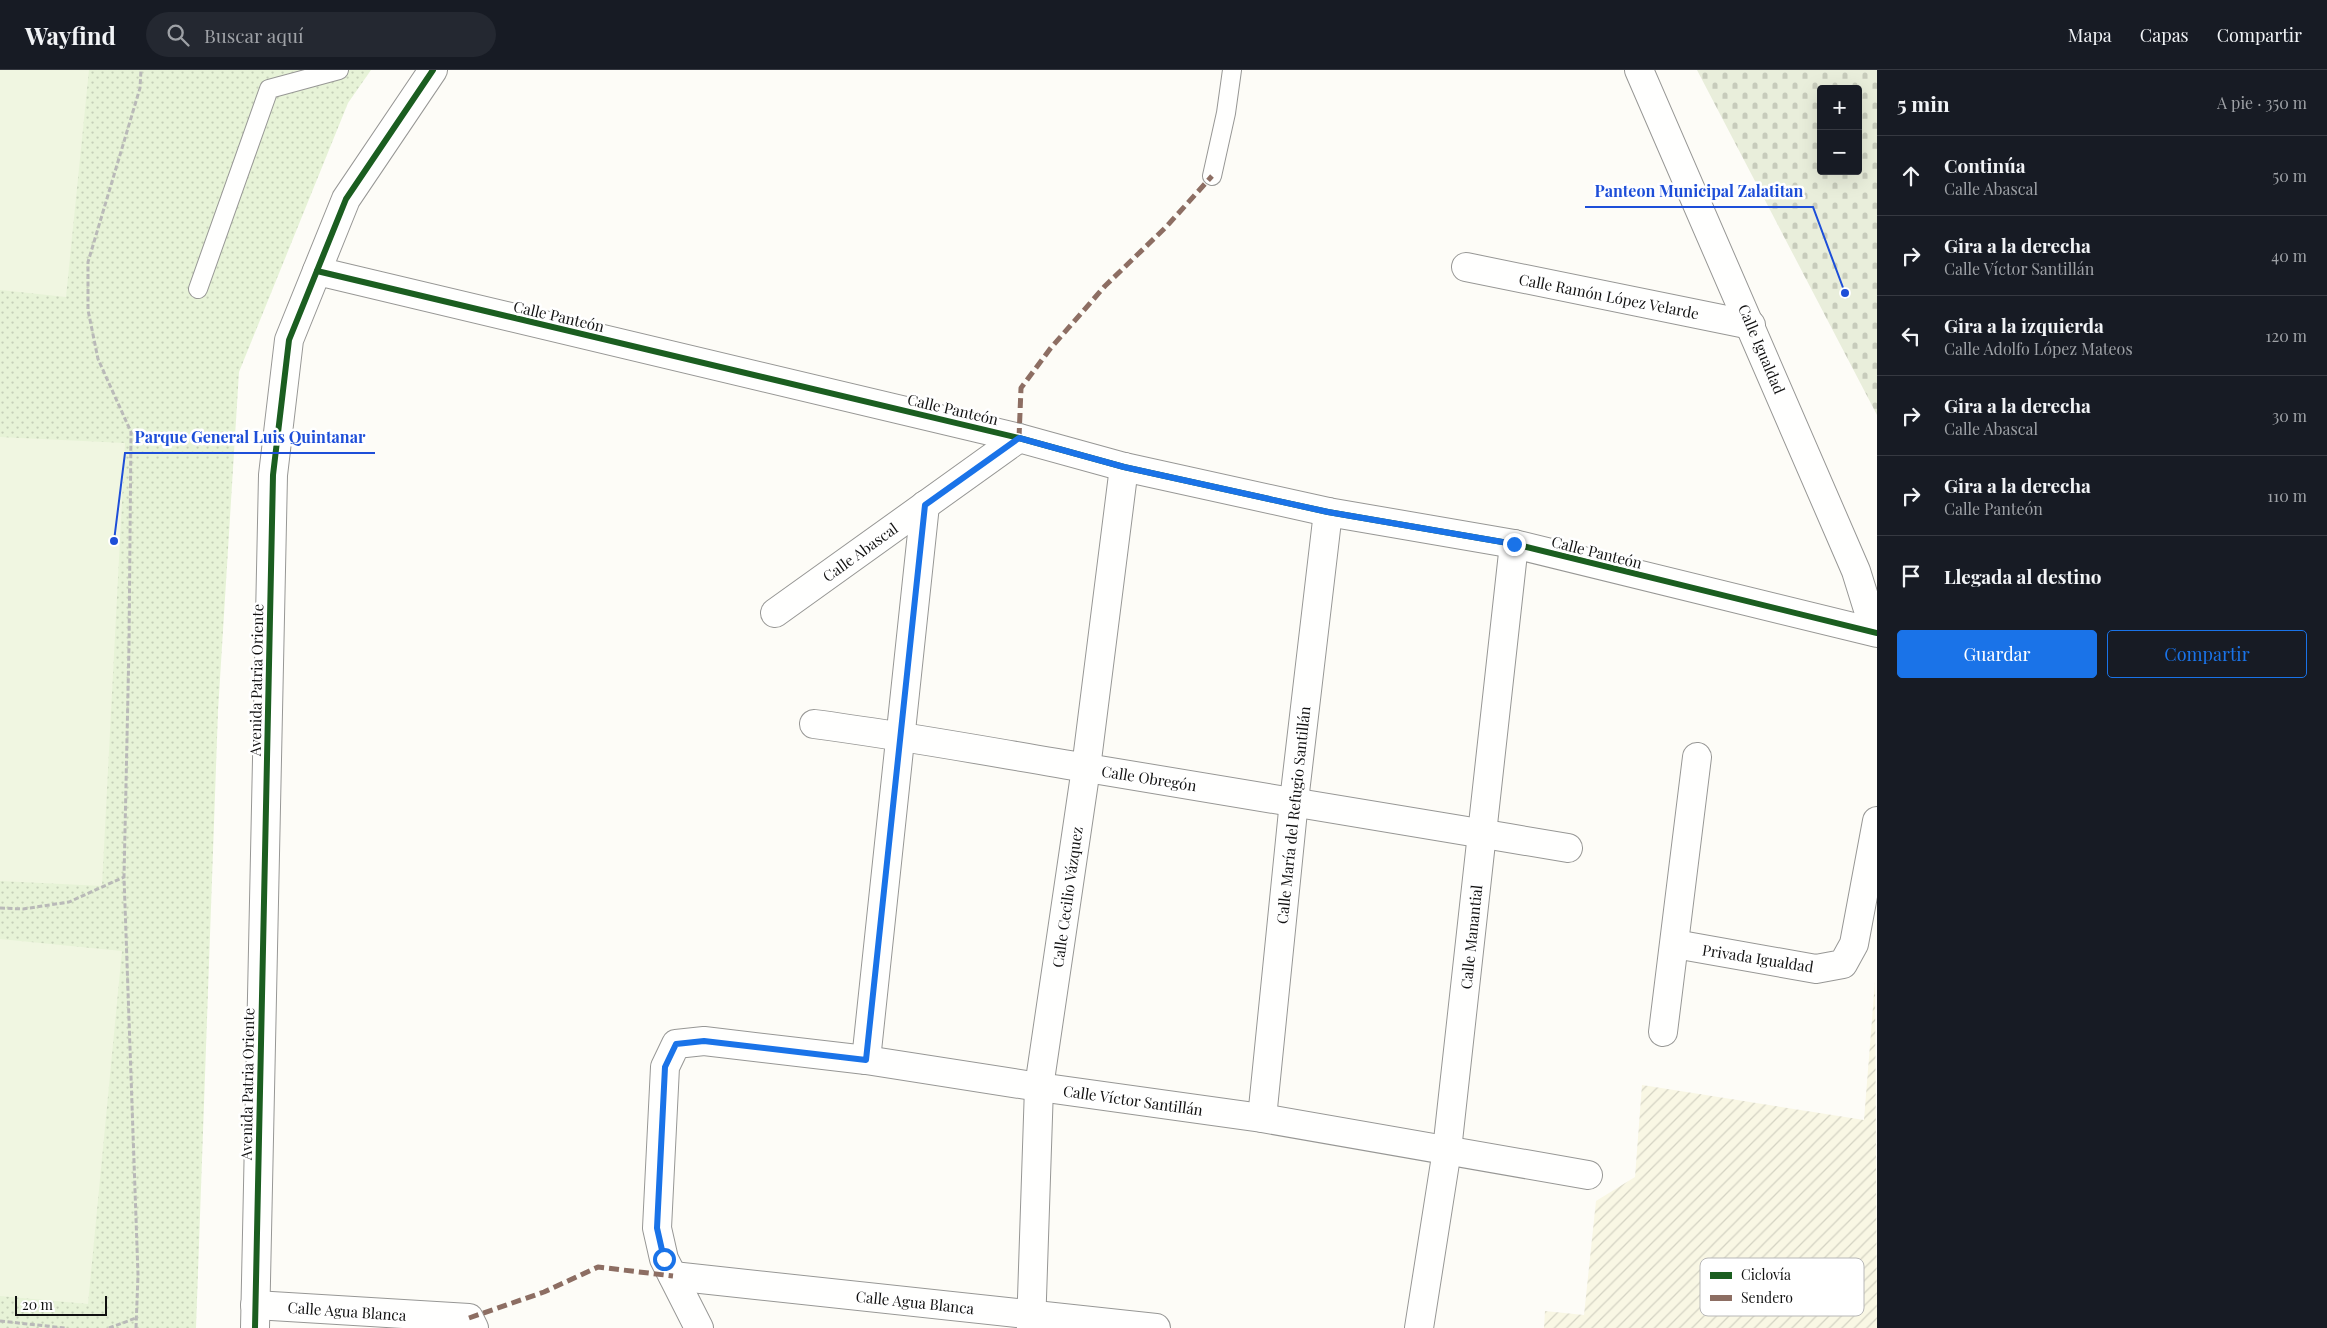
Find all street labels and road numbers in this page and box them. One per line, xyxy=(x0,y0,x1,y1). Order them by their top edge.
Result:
street label: Calle Ramón López Velarde xyxy=(1517,269,1701,323)
street label: Calle Panteón xyxy=(512,296,606,336)
street label: Calle Igualdad xyxy=(1734,301,1790,397)
street label: Calle Panteón xyxy=(906,389,1000,429)
street label: Calle Abascal xyxy=(818,518,902,586)
street label: Calle Panteón xyxy=(1550,531,1644,573)
street label: Avenida Patria Oriente xyxy=(245,604,267,757)
street label: Calle María del Refugio Santillán xyxy=(1272,705,1314,925)
street label: Calle Obregón xyxy=(1100,761,1198,795)
street label: Calle Cecilio Vázquez xyxy=(1047,825,1087,969)
street label: Calle Manantial xyxy=(1456,884,1486,990)
street label: Privada Igualdad xyxy=(1701,939,1815,977)
street label: Avenida Patria Oriente xyxy=(236,1008,258,1161)
street label: Calle Víctor Santillán xyxy=(1062,1080,1204,1120)
street label: Calle Agua Blanca xyxy=(855,1286,976,1318)
street label: Calle Agua Blanca xyxy=(287,1297,407,1325)

